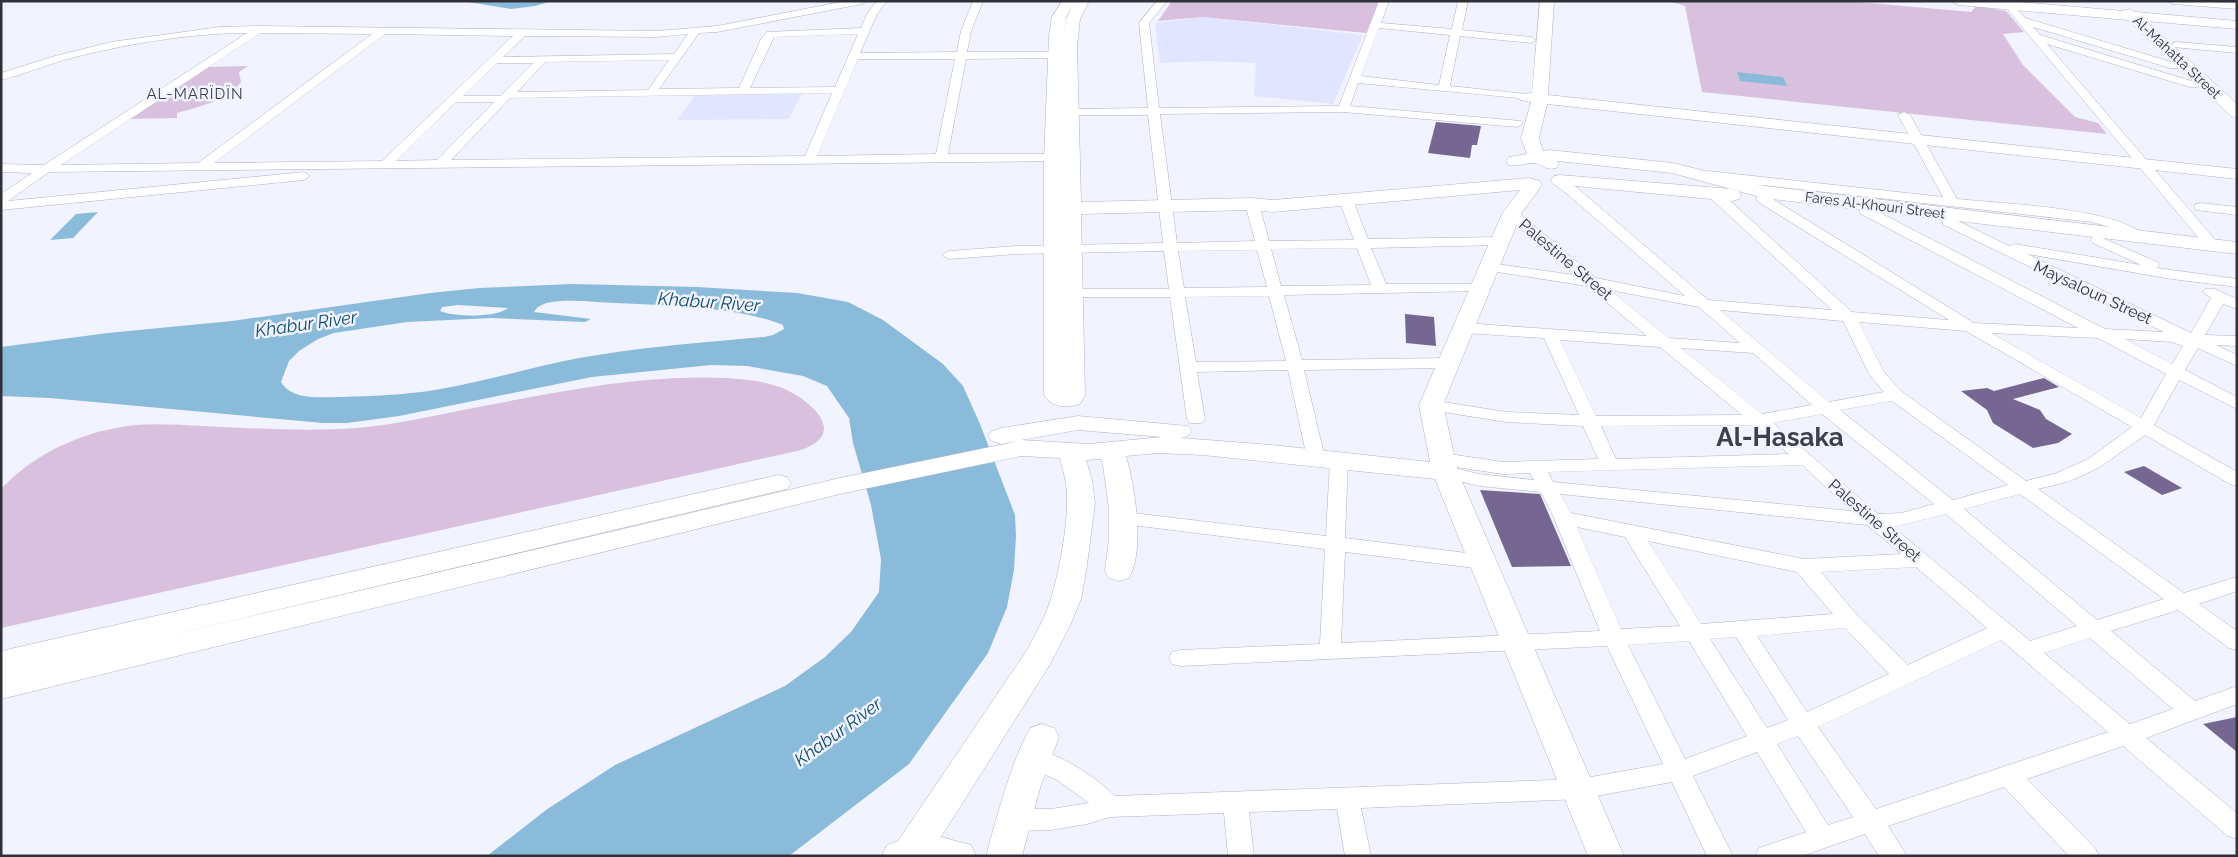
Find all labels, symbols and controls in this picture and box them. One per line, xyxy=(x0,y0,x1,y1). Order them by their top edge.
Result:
street label: Al-Mahatta Street xyxy=(2130,12,2224,102)
district label: AL-MARÏDÏN xyxy=(146,84,244,103)
street label: Fares Al-Khouri Street xyxy=(1804,188,1946,222)
street label: Palestine Street xyxy=(1515,215,1617,304)
street label: Maysaloun Street xyxy=(2031,257,2156,328)
water label: Khabur River xyxy=(657,287,762,316)
water label: Khabur River xyxy=(254,306,359,341)
district label: Al-Hasaka xyxy=(1716,422,1844,452)
street label: Palestine Street xyxy=(1825,475,1925,566)
water label: Khabur River xyxy=(790,692,886,770)

